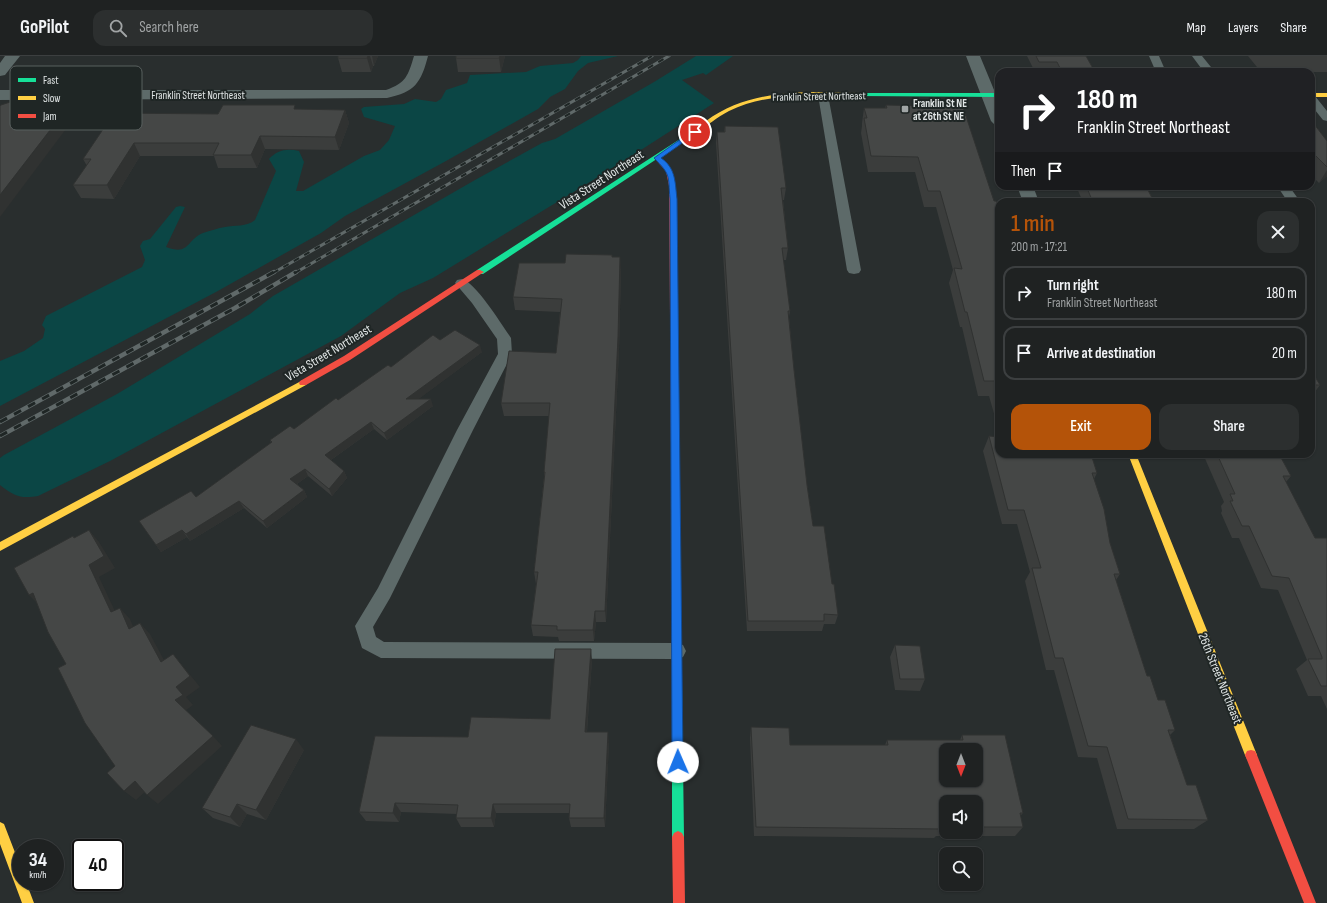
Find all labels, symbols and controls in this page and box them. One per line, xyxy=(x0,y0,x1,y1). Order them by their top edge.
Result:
search box xyxy=(93,10,373,46)
text: GoPilot xyxy=(20,16,69,39)
icon: search xyxy=(107,17,129,39)
text: Search here xyxy=(139,18,199,37)
text: Map xyxy=(1186,19,1206,36)
text: Layers xyxy=(1228,19,1258,36)
text: Share xyxy=(1280,19,1307,36)
legend xyxy=(10,66,142,130)
text: Fast xyxy=(43,74,59,87)
text: 180 m xyxy=(1077,83,1137,116)
icon: right xyxy=(1011,84,1063,136)
street label: Franklin Street Northeast xyxy=(151,89,245,102)
street label: Franklin Street Northeast xyxy=(772,89,867,104)
text: Slow xyxy=(43,92,60,105)
place label: Franklin St NE at 26th St NE xyxy=(913,97,967,123)
marker: Franklin St NE at 26th St NE xyxy=(900,104,910,114)
text: Jam xyxy=(42,110,57,123)
pin xyxy=(678,115,712,149)
text: Franklin Street Northeast xyxy=(1077,117,1230,138)
icon: arrive xyxy=(684,121,706,143)
street label: Vista Street Northeast xyxy=(556,147,647,213)
icon: arrive xyxy=(1044,160,1066,182)
text: Then xyxy=(1011,162,1036,181)
text: 1 min xyxy=(1011,209,1055,238)
button: close xyxy=(1257,211,1299,253)
text: 200 m · 17:21 xyxy=(1011,239,1067,255)
text: Turn right xyxy=(1047,276,1099,295)
icon: right xyxy=(1013,282,1035,304)
text: 180 m xyxy=(1266,284,1297,303)
text: Franklin Street Northeast xyxy=(1047,295,1158,311)
street label: Vista Street Northeast xyxy=(283,321,375,385)
icon: arrive xyxy=(1013,342,1035,364)
text: Arrive at destination xyxy=(1047,344,1156,363)
text: 20 m xyxy=(1272,344,1297,363)
button: Exit xyxy=(1011,404,1151,450)
button: Share xyxy=(1159,404,1299,450)
street label: 26th Street Northeast xyxy=(1195,631,1246,726)
position arrow xyxy=(657,741,699,783)
north arrow xyxy=(939,743,983,787)
map controls xyxy=(939,743,983,891)
button: sound xyxy=(939,795,983,839)
speed limit sign: 40 xyxy=(72,839,124,891)
button: search xyxy=(939,847,983,891)
text: 34 xyxy=(29,848,47,872)
text: km/h xyxy=(29,869,47,881)

